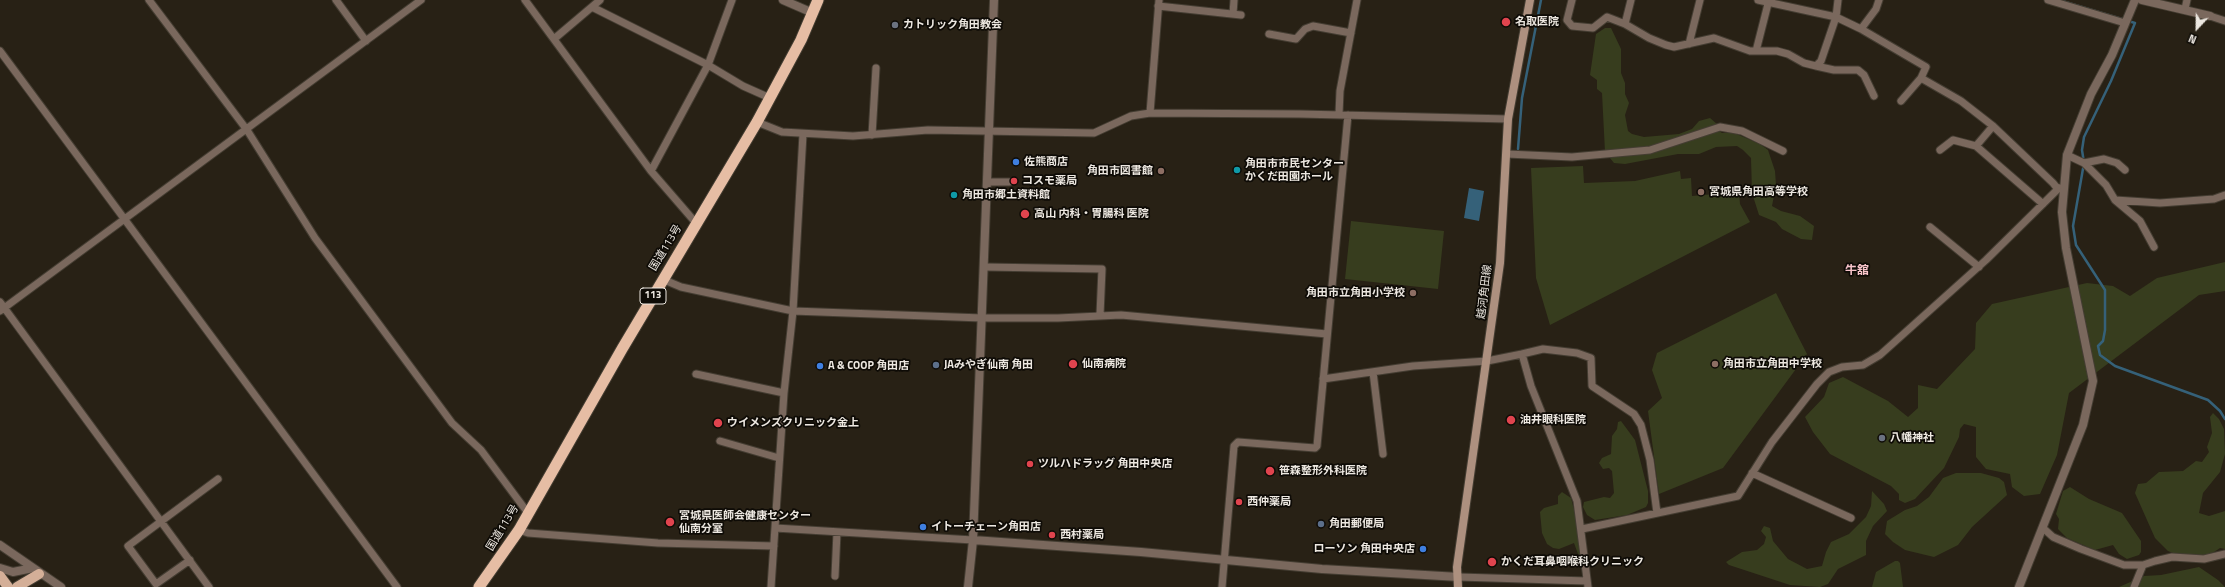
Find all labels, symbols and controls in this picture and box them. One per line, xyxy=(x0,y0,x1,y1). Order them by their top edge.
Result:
north arrow xyxy=(2177,8,2217,48)
place label: 名取医院 xyxy=(1515,15,1559,29)
marker: 名取医院 xyxy=(1500,16,1512,28)
place label: カトリック角田教会 xyxy=(903,18,1002,32)
marker: カトリック角田教会 xyxy=(890,20,900,30)
text: N xyxy=(2186,30,2199,48)
place label: 佐熊商店 xyxy=(1024,155,1068,169)
marker: 佐熊商店 xyxy=(1011,157,1021,167)
place label: 角田市市民センター かくだ田園ホール xyxy=(1245,157,1344,183)
place label: 角田市図書館 xyxy=(1087,164,1153,178)
marker: 角田市市民センター かくだ田園ホール xyxy=(1232,165,1242,175)
marker: 角田市図書館 xyxy=(1156,166,1166,176)
place label: コスモ薬局 xyxy=(1022,174,1077,188)
marker: コスモ薬局 xyxy=(1009,176,1019,186)
place label: 宮城県角田高等学校 xyxy=(1709,185,1808,199)
marker: 宮城県角田高等学校 xyxy=(1696,187,1706,197)
place label: 角田市郷土資料館 xyxy=(962,188,1050,202)
marker: 角田市郷土資料館 xyxy=(949,190,959,200)
place label: 高山 内科・胃腸科 医院 xyxy=(1034,207,1149,221)
marker: 高山 内科・胃腸科 医院 xyxy=(1019,208,1031,220)
street label: 国道113号 xyxy=(647,223,685,273)
street label: 越河角田線 xyxy=(1475,264,1495,320)
district label: 牛舘 xyxy=(1845,264,1869,278)
place label: 角田市立角田小学校 xyxy=(1306,286,1405,300)
road number: 113 xyxy=(640,288,666,304)
marker: 角田市立角田小学校 xyxy=(1408,288,1418,298)
place label: 仙南病院 xyxy=(1082,357,1126,371)
place label: 角田市立角田中学校 xyxy=(1723,357,1822,371)
place label: JAみやぎ仙南 角田 xyxy=(944,358,1033,372)
marker: 仙南病院 xyxy=(1067,358,1079,370)
place label: A & COOP 角田店 xyxy=(828,359,909,373)
marker: 角田市立角田中学校 xyxy=(1710,359,1720,369)
marker: JAみやぎ仙南 角田 xyxy=(931,360,941,370)
marker: A & COOP 角田店 xyxy=(815,361,825,371)
place label: 油井眼科医院 xyxy=(1520,413,1586,427)
marker: 油井眼科医院 xyxy=(1505,414,1517,426)
place label: ウイメンズクリニック金上 xyxy=(727,416,859,430)
marker: ウイメンズクリニック金上 xyxy=(712,417,724,429)
place label: 八幡神社 xyxy=(1890,431,1934,445)
marker: 八幡神社 xyxy=(1877,433,1887,443)
place label: ツルハドラッグ 角田中央店 xyxy=(1038,457,1172,471)
marker: ツルハドラッグ 角田中央店 xyxy=(1025,459,1035,469)
place label: 笹森整形外科医院 xyxy=(1279,464,1367,478)
marker: 笹森整形外科医院 xyxy=(1264,465,1276,477)
place label: 西仲薬局 xyxy=(1247,495,1291,509)
marker: 西仲薬局 xyxy=(1234,497,1244,507)
street label: 国道113号 xyxy=(484,503,522,553)
place label: 宮城県医師会健康センター 仙南分室 xyxy=(679,509,811,535)
marker: 宮城県医師会健康センター 仙南分室 xyxy=(664,516,676,528)
place label: 角田郵便局 xyxy=(1329,517,1384,531)
marker: 角田郵便局 xyxy=(1316,519,1326,529)
place label: イトーチェーン角田店 xyxy=(931,520,1041,534)
marker: イトーチェーン角田店 xyxy=(918,522,928,532)
place label: 西村薬局 xyxy=(1060,528,1104,542)
marker: 西村薬局 xyxy=(1047,530,1057,540)
place label: ローソン 角田中央店 xyxy=(1314,542,1415,556)
marker: ローソン 角田中央店 xyxy=(1418,544,1428,554)
place label: かくだ耳鼻咽喉科クリニック xyxy=(1501,555,1644,569)
marker: かくだ耳鼻咽喉科クリニック xyxy=(1486,556,1498,568)

